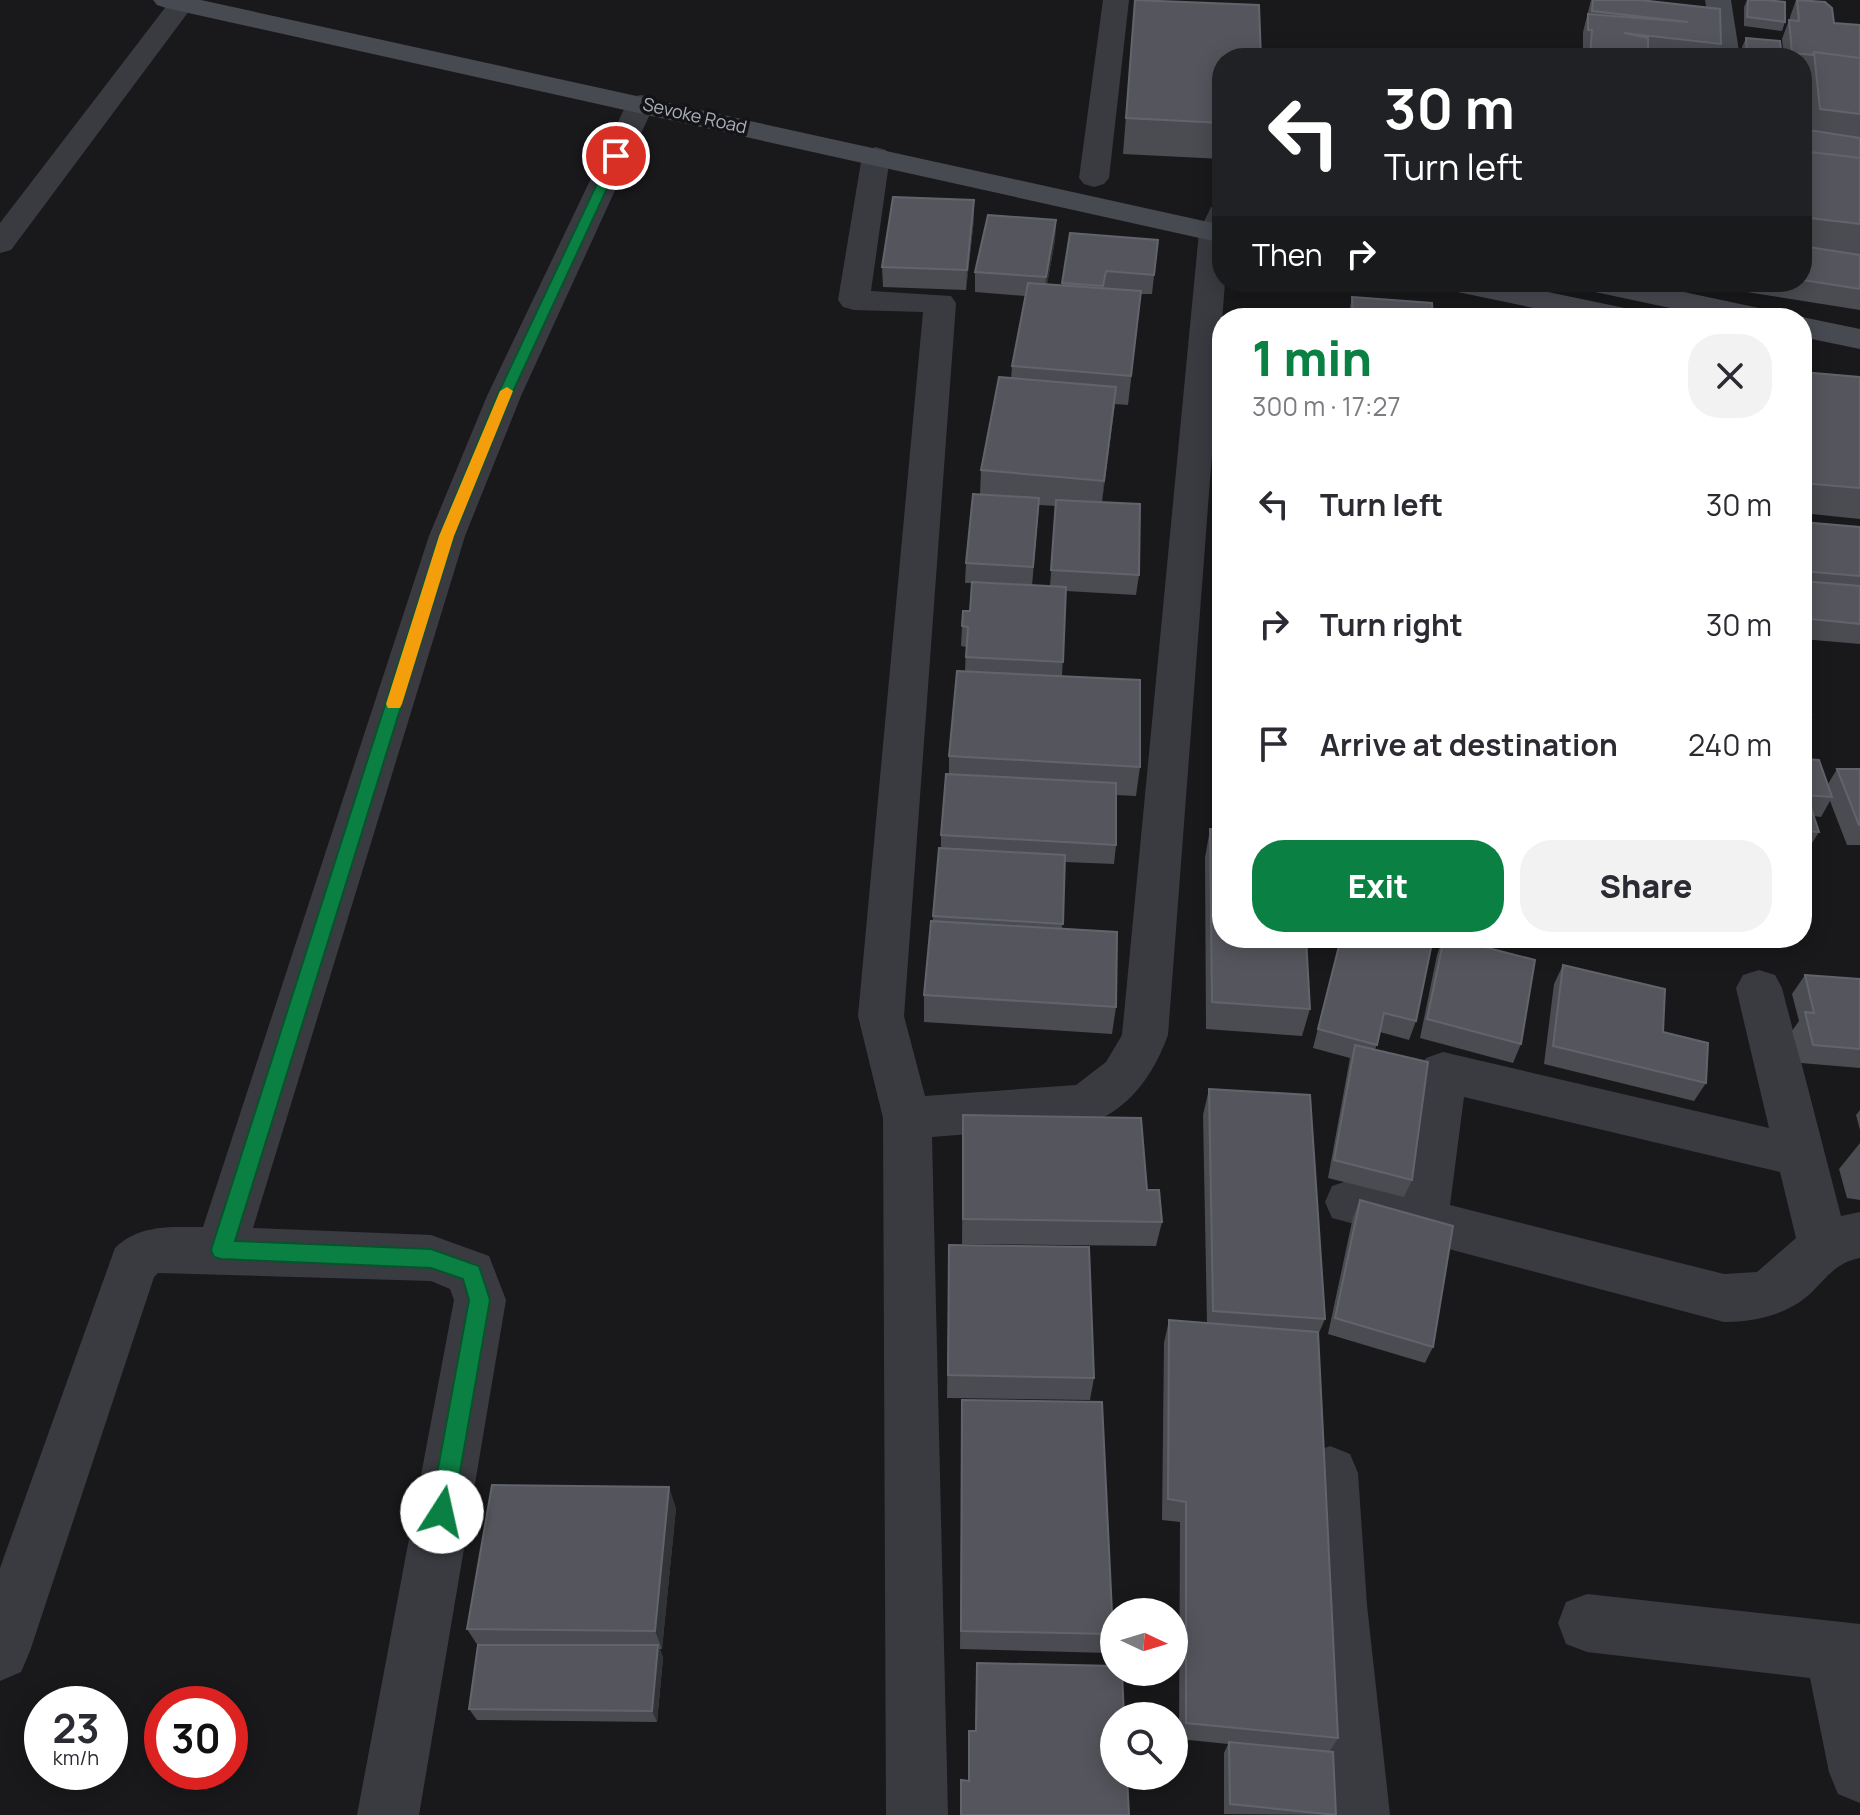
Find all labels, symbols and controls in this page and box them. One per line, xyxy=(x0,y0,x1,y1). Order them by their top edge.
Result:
text: 30 m xyxy=(1384,69,1515,146)
icon: left xyxy=(1252,80,1356,184)
street label: Sevoke Road xyxy=(641,91,749,139)
pin xyxy=(582,122,650,190)
icon: arrive xyxy=(594,134,638,178)
text: Turn left xyxy=(1384,142,1523,191)
icon: right xyxy=(1339,232,1383,276)
text: Then xyxy=(1252,234,1323,275)
text: 1 min xyxy=(1252,325,1372,390)
button: close xyxy=(1688,334,1772,418)
text: 300 m · 17:27 xyxy=(1252,388,1400,424)
icon: left xyxy=(1252,482,1296,526)
text: Turn left xyxy=(1320,484,1443,525)
text: 30 m xyxy=(1706,484,1772,525)
icon: right xyxy=(1252,602,1296,646)
text: Turn right xyxy=(1320,604,1463,645)
text: 30 m xyxy=(1706,604,1772,645)
icon: arrive xyxy=(1252,722,1296,766)
text: Arrive at destination xyxy=(1320,724,1618,765)
text: 240 m xyxy=(1688,724,1772,765)
button: Exit xyxy=(1252,840,1504,932)
button: Share xyxy=(1520,840,1772,932)
position arrow xyxy=(400,1470,484,1554)
north arrow xyxy=(1100,1598,1188,1686)
map controls xyxy=(1100,1598,1188,1790)
speed limit sign: 30 xyxy=(144,1686,248,1790)
text: 23 xyxy=(52,1700,100,1755)
button: search xyxy=(1100,1702,1188,1790)
text: km/h xyxy=(53,1744,99,1771)

